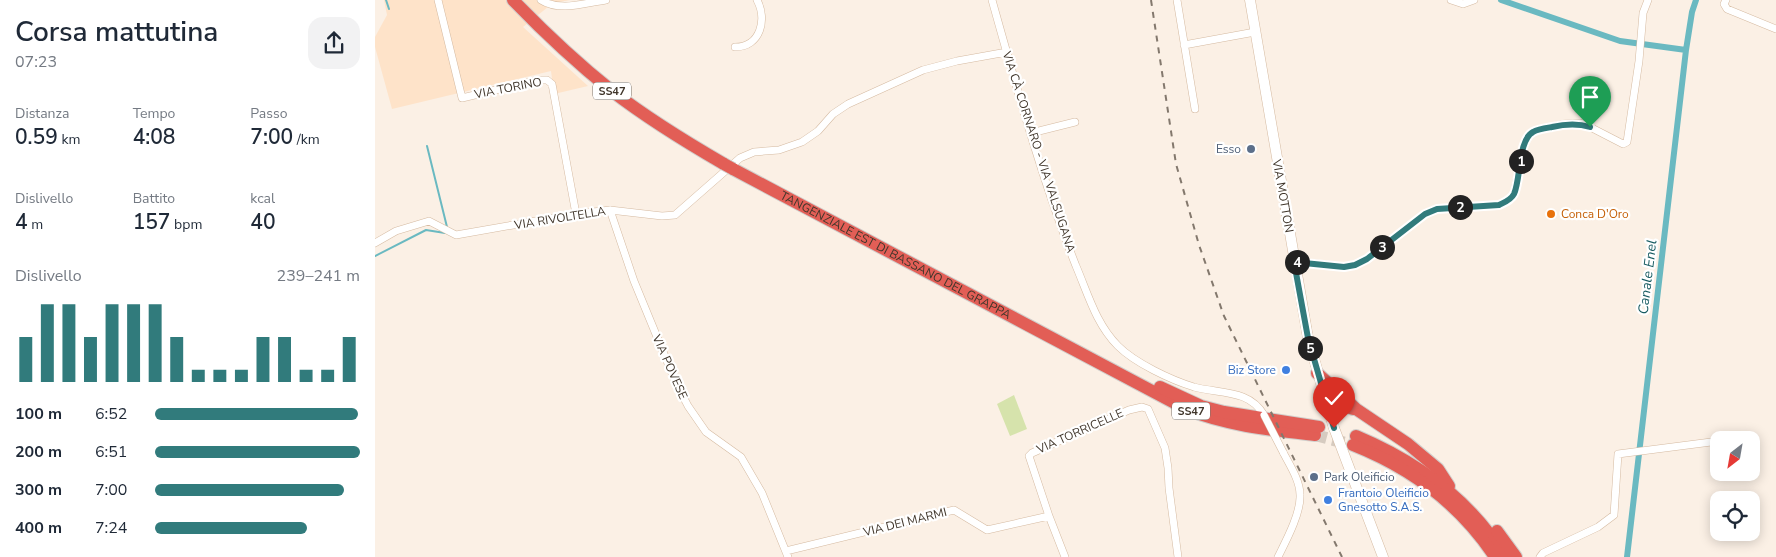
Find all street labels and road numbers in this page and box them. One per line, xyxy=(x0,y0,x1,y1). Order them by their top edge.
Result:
street label: VIA CÀ CORNARO - VIA VALSUGANA xyxy=(998,48,1079,255)
street label: VIA TORINO xyxy=(472,74,543,103)
road number: SS47 xyxy=(593,82,631,100)
street label: VIA MOTTON xyxy=(1269,157,1297,234)
street label: TANGENZIALE EST DI BASSANO DEL GRAPPA xyxy=(777,187,1014,323)
street label: VIA RIVOLTELLA xyxy=(512,203,607,233)
street label: VIA POVESE xyxy=(648,331,691,402)
road number: SS47 xyxy=(1172,402,1210,420)
street label: VIA TORRICELLE xyxy=(1033,405,1126,458)
street label: VIA DEI MARMI xyxy=(861,504,948,540)

